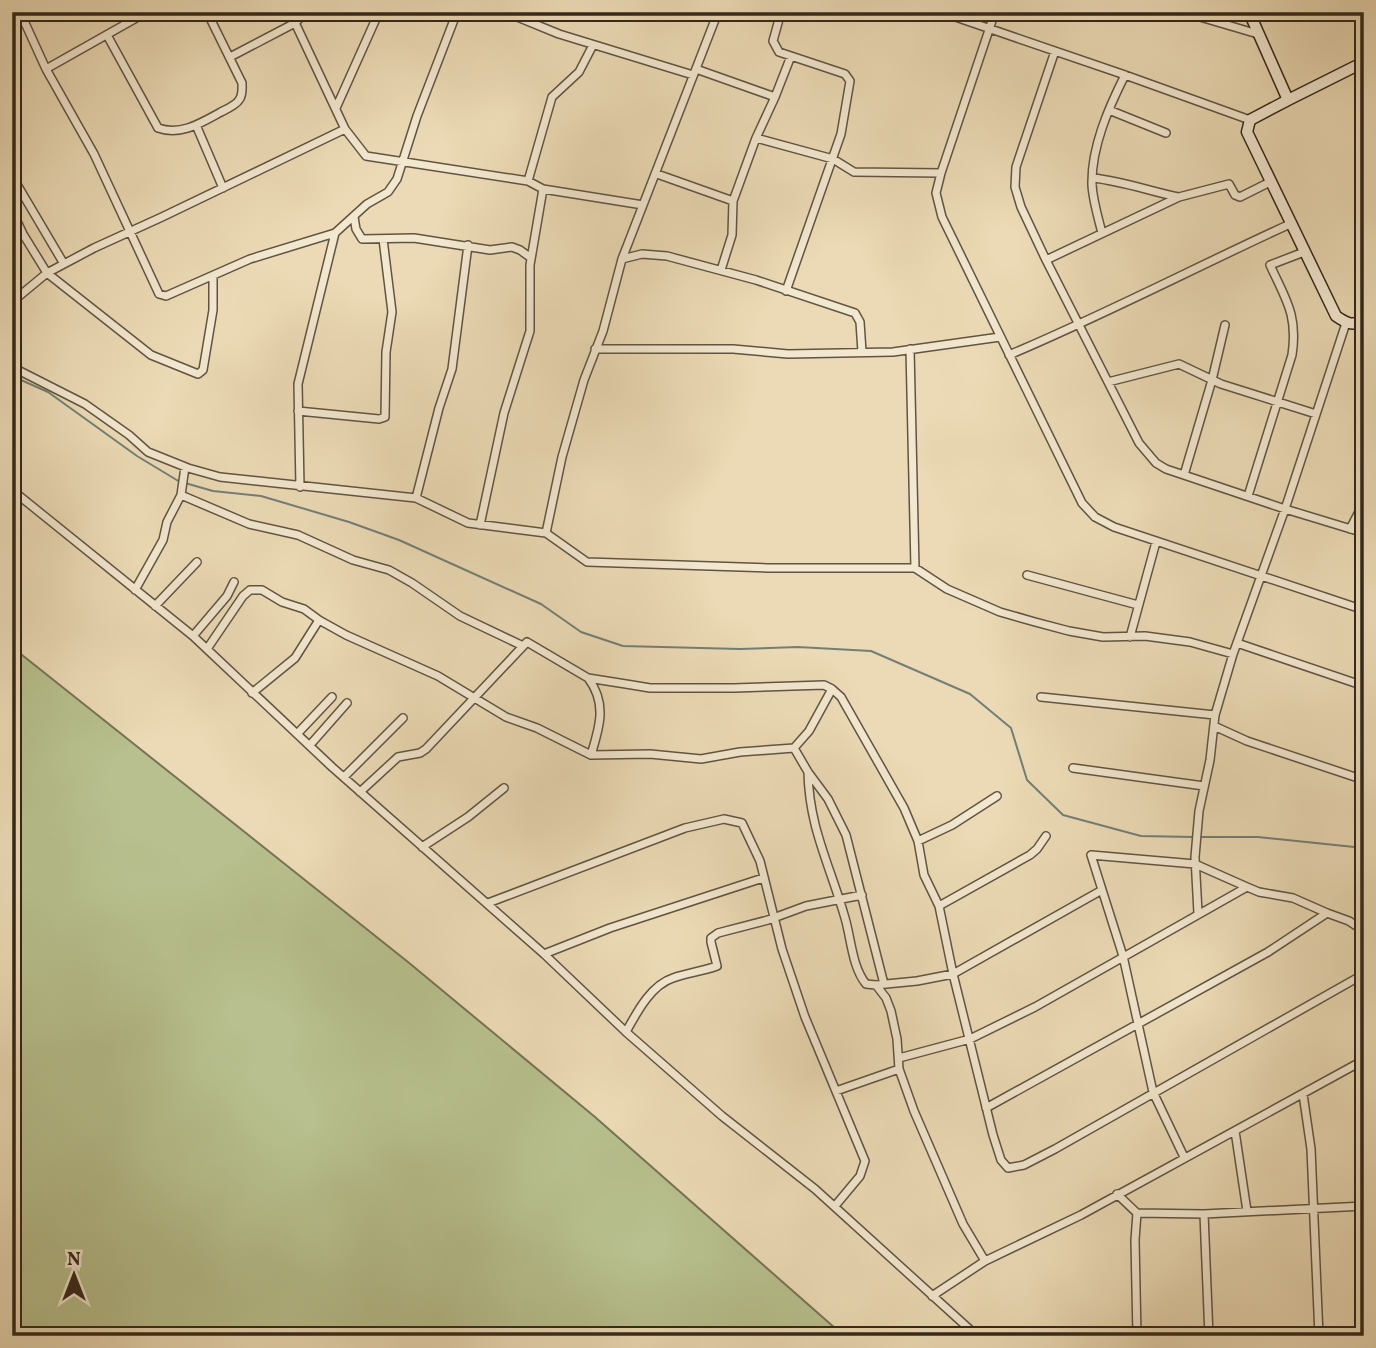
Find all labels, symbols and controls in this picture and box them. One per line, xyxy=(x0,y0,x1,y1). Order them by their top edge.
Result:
north arrow xyxy=(38,1240,108,1310)
text: N xyxy=(67,1247,81,1273)

